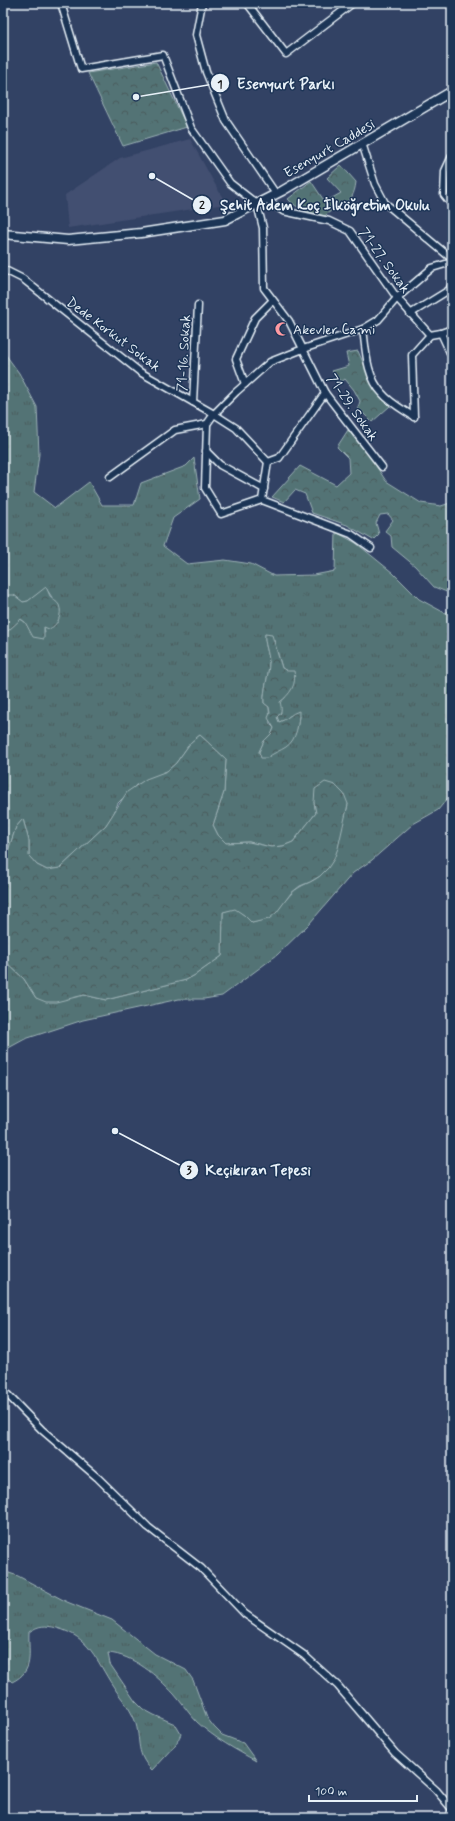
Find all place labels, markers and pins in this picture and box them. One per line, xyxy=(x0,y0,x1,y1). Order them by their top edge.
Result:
callout: Esenyurt Parkı xyxy=(210,70,341,97)
callout: Şehit Adem Koç İlköğretim Okulu xyxy=(192,191,439,218)
mosque icon: Akevler Cami xyxy=(274,321,290,337)
place label: Akevler Cami xyxy=(293,321,375,339)
callout: Keçikıran Tepesi xyxy=(179,1156,317,1183)

